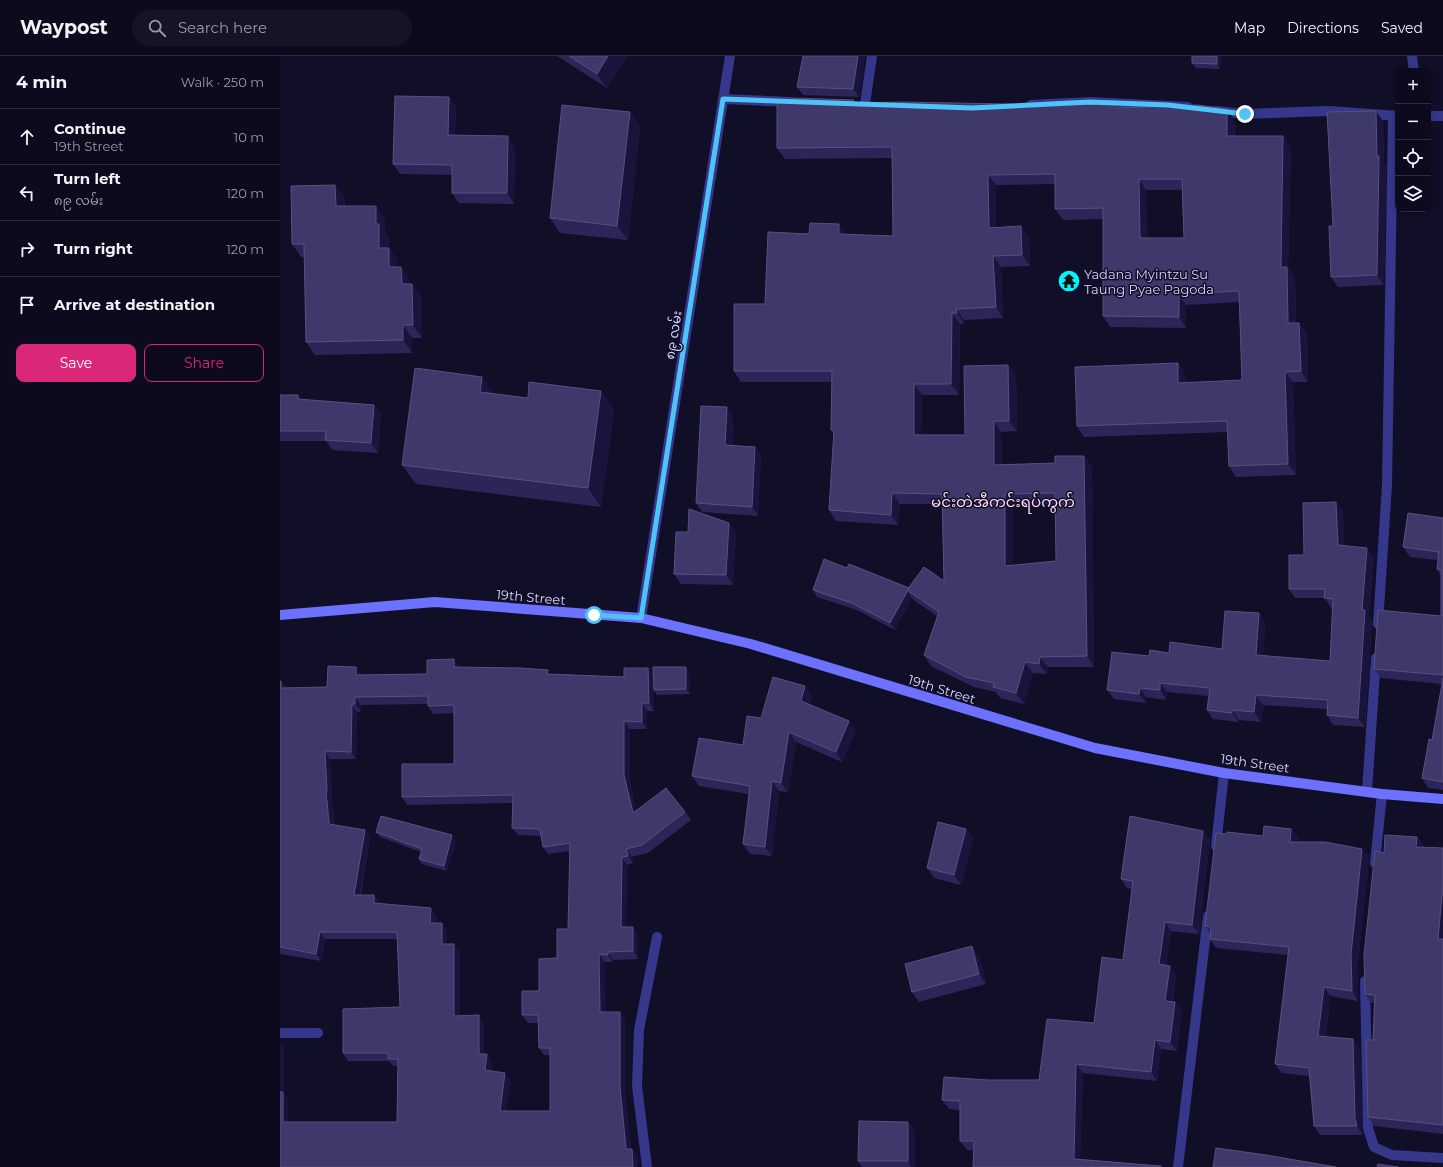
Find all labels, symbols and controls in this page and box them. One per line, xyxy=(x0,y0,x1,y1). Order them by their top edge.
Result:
search box xyxy=(132,10,412,46)
text: Waypost xyxy=(20,16,108,39)
icon: search xyxy=(146,17,168,39)
text: Search here xyxy=(178,18,267,37)
text: Map xyxy=(1234,19,1265,37)
text: Directions xyxy=(1287,19,1359,37)
text: Saved xyxy=(1381,19,1423,37)
map controls xyxy=(1395,68,1431,212)
button: + xyxy=(1395,68,1431,104)
text: 4 min xyxy=(16,72,67,92)
text: Walk · 250 m xyxy=(181,74,264,90)
button: − xyxy=(1395,104,1431,140)
route end xyxy=(1236,105,1254,123)
text: Continue xyxy=(54,119,126,138)
icon: ahead xyxy=(16,126,38,148)
text: 10 m xyxy=(234,129,264,145)
text: 19th Street xyxy=(54,138,124,154)
button: locate xyxy=(1395,140,1431,176)
text: Turn left xyxy=(54,169,121,188)
button: layers xyxy=(1395,176,1431,212)
icon: left xyxy=(16,182,38,204)
text: 120 m xyxy=(226,185,264,201)
text: ၈၉ လမ်း xyxy=(54,192,103,208)
icon: right xyxy=(16,238,38,260)
text: Turn right xyxy=(54,239,133,258)
text: 120 m xyxy=(226,241,264,257)
place label: Yadana Myintzu Su Taung Pyae Pagoda xyxy=(1084,266,1214,297)
temple icon: Yadana Myintzu Su Taung Pyae Pagoda xyxy=(1056,268,1082,294)
icon: arrive xyxy=(16,294,38,316)
text: Arrive at destination xyxy=(54,295,215,314)
street label: ၈၉ လမ်း xyxy=(661,309,688,361)
button: Save xyxy=(16,344,136,382)
button: Share xyxy=(144,344,264,382)
district label: မင်းတဲအီကင်းရပ်ကွက် xyxy=(931,492,1075,514)
street label: 19th Street xyxy=(496,586,566,608)
route start xyxy=(585,606,603,624)
street label: 19th Street xyxy=(906,671,978,707)
street label: 19th Street xyxy=(1219,750,1291,776)

